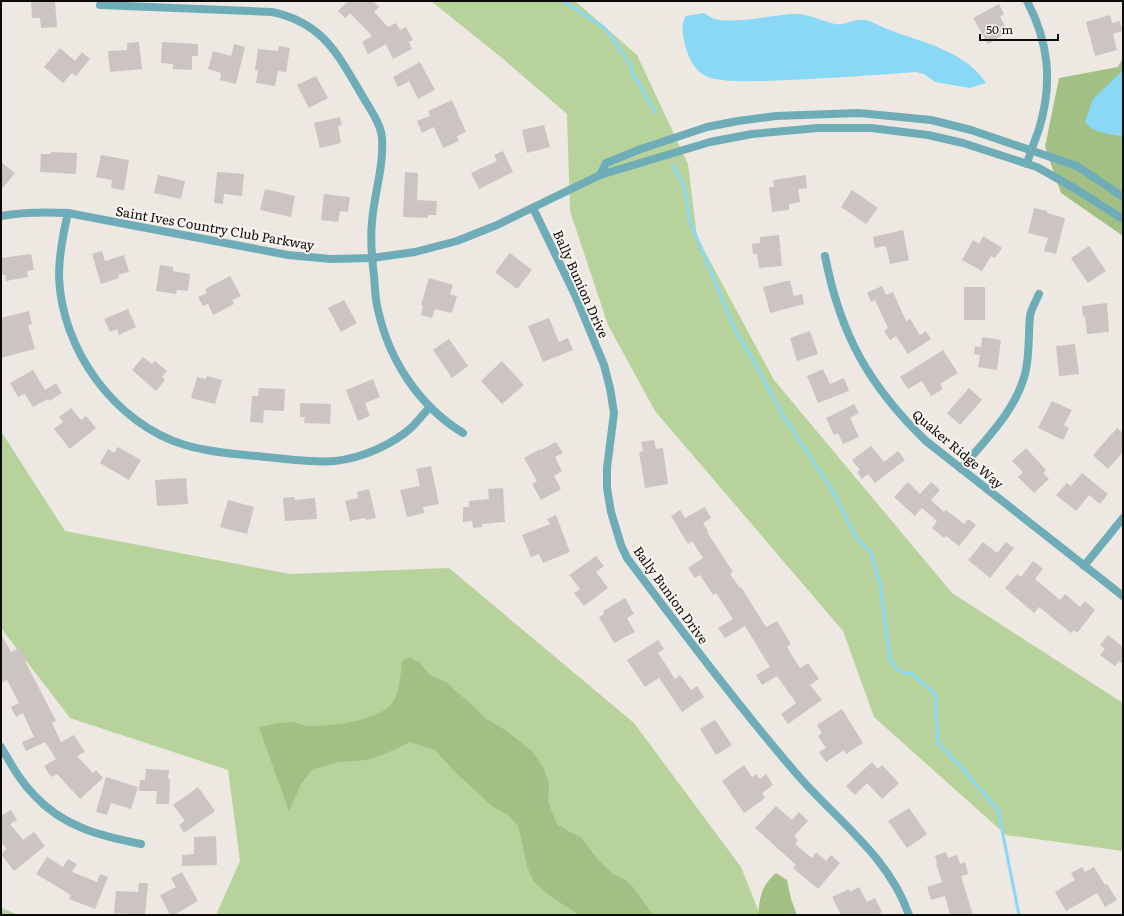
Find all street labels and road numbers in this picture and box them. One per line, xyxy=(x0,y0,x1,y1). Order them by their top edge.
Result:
street label: Saint Ives Country Club Parkway xyxy=(114,201,316,254)
street label: Bally Bunion Drive xyxy=(549,227,614,341)
street label: Quaker Ridge Way xyxy=(909,405,1009,493)
street label: Bally Bunion Drive xyxy=(629,542,713,648)

